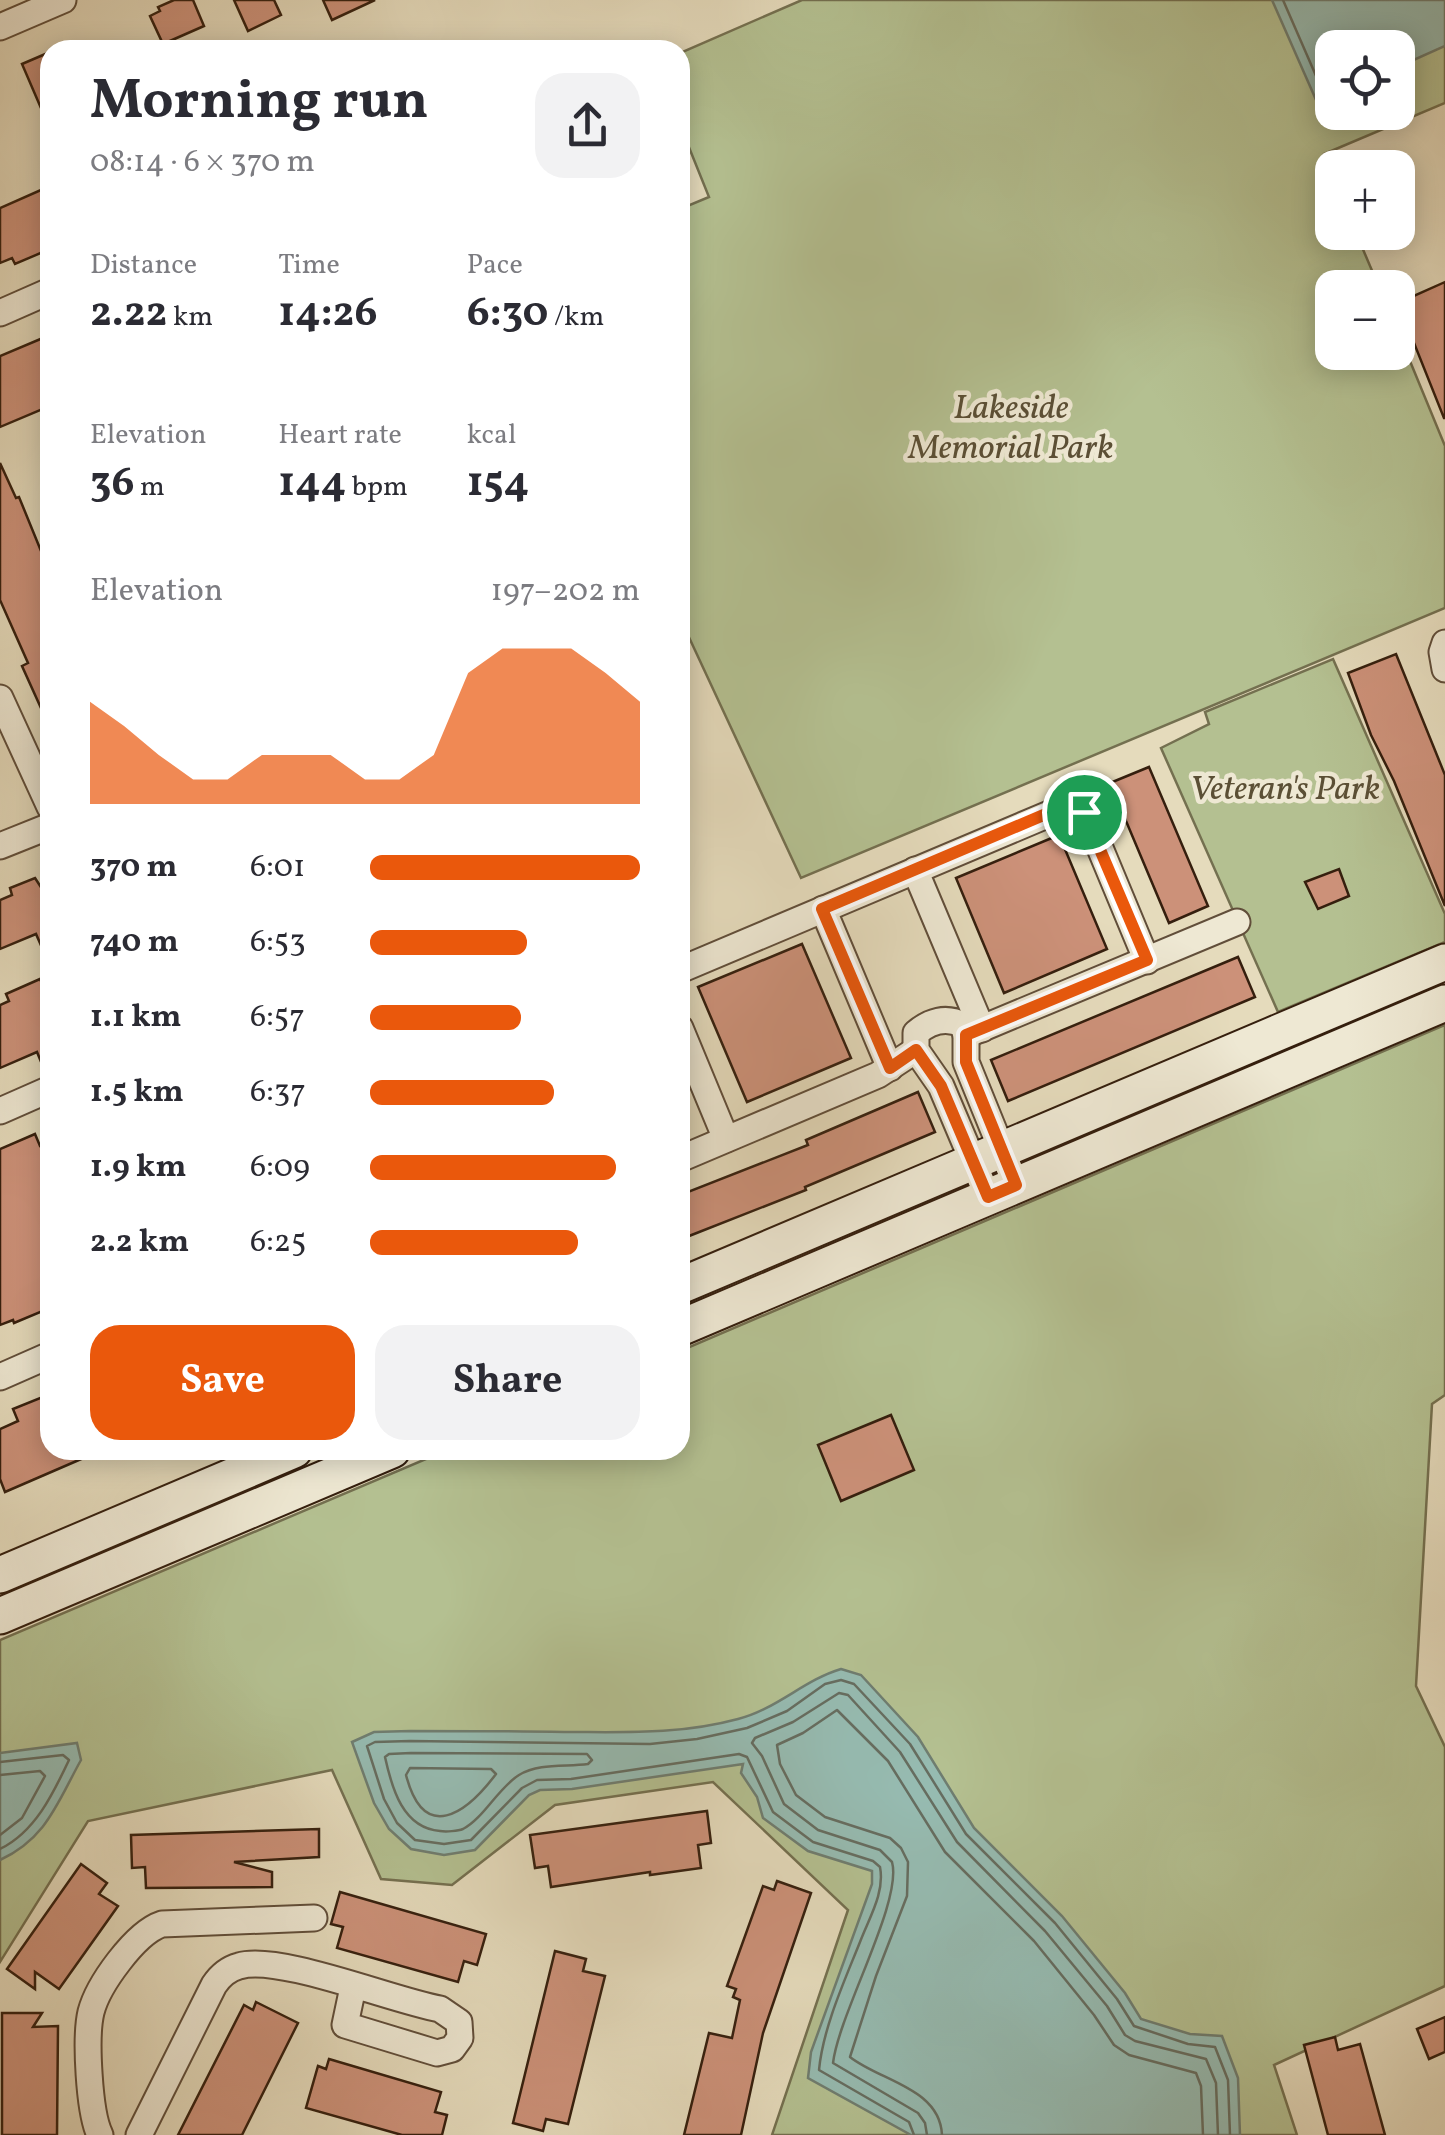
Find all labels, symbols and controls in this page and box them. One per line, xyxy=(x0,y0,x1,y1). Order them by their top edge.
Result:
map controls xyxy=(1315,30,1415,370)
button: locate xyxy=(1315,30,1415,130)
text: Morning run xyxy=(90,65,429,141)
button: share xyxy=(535,73,640,178)
text: 08:14 · 6 × 370 m xyxy=(90,141,315,185)
button: + xyxy=(1315,150,1415,250)
text: Distance xyxy=(90,246,197,285)
text: Time xyxy=(278,246,340,285)
text: Pace xyxy=(467,246,523,285)
button: − xyxy=(1315,270,1415,370)
text: 2.22 xyxy=(90,285,167,344)
text: 14:26 xyxy=(278,285,378,344)
text: 6:30 xyxy=(467,285,548,344)
text: km xyxy=(167,298,213,337)
text: /km xyxy=(548,298,604,337)
park label: Lakeside Memorial Park xyxy=(908,385,1113,473)
text: Elevation xyxy=(90,416,206,455)
text: Heart rate xyxy=(278,416,402,455)
text: kcal xyxy=(467,416,516,455)
text: 36 xyxy=(90,455,134,514)
text: 144 xyxy=(278,455,346,514)
text: 154 xyxy=(467,455,529,514)
text: m xyxy=(134,468,165,507)
text: bpm xyxy=(346,468,408,507)
text: Elevation xyxy=(90,570,223,614)
text: 197–202 m xyxy=(491,570,640,614)
park label: Veteran's Park xyxy=(1190,766,1380,814)
pin xyxy=(1042,770,1127,855)
icon: arrive xyxy=(1057,785,1112,840)
text: 370 m xyxy=(90,846,178,890)
text: 6:01 xyxy=(250,846,305,890)
text: 740 m xyxy=(90,921,179,965)
text: 6:53 xyxy=(250,921,306,965)
text: 1.1 km xyxy=(90,996,182,1040)
text: 6:57 xyxy=(250,996,305,1040)
text: 1.5 km xyxy=(90,1071,184,1115)
text: 6:37 xyxy=(250,1071,306,1115)
text: 1.9 km xyxy=(90,1146,186,1190)
text: 6:09 xyxy=(250,1146,310,1190)
text: 2.2 km xyxy=(90,1221,189,1265)
text: 6:25 xyxy=(250,1221,306,1265)
button: Save xyxy=(90,1325,355,1440)
button: Share xyxy=(375,1325,640,1440)

